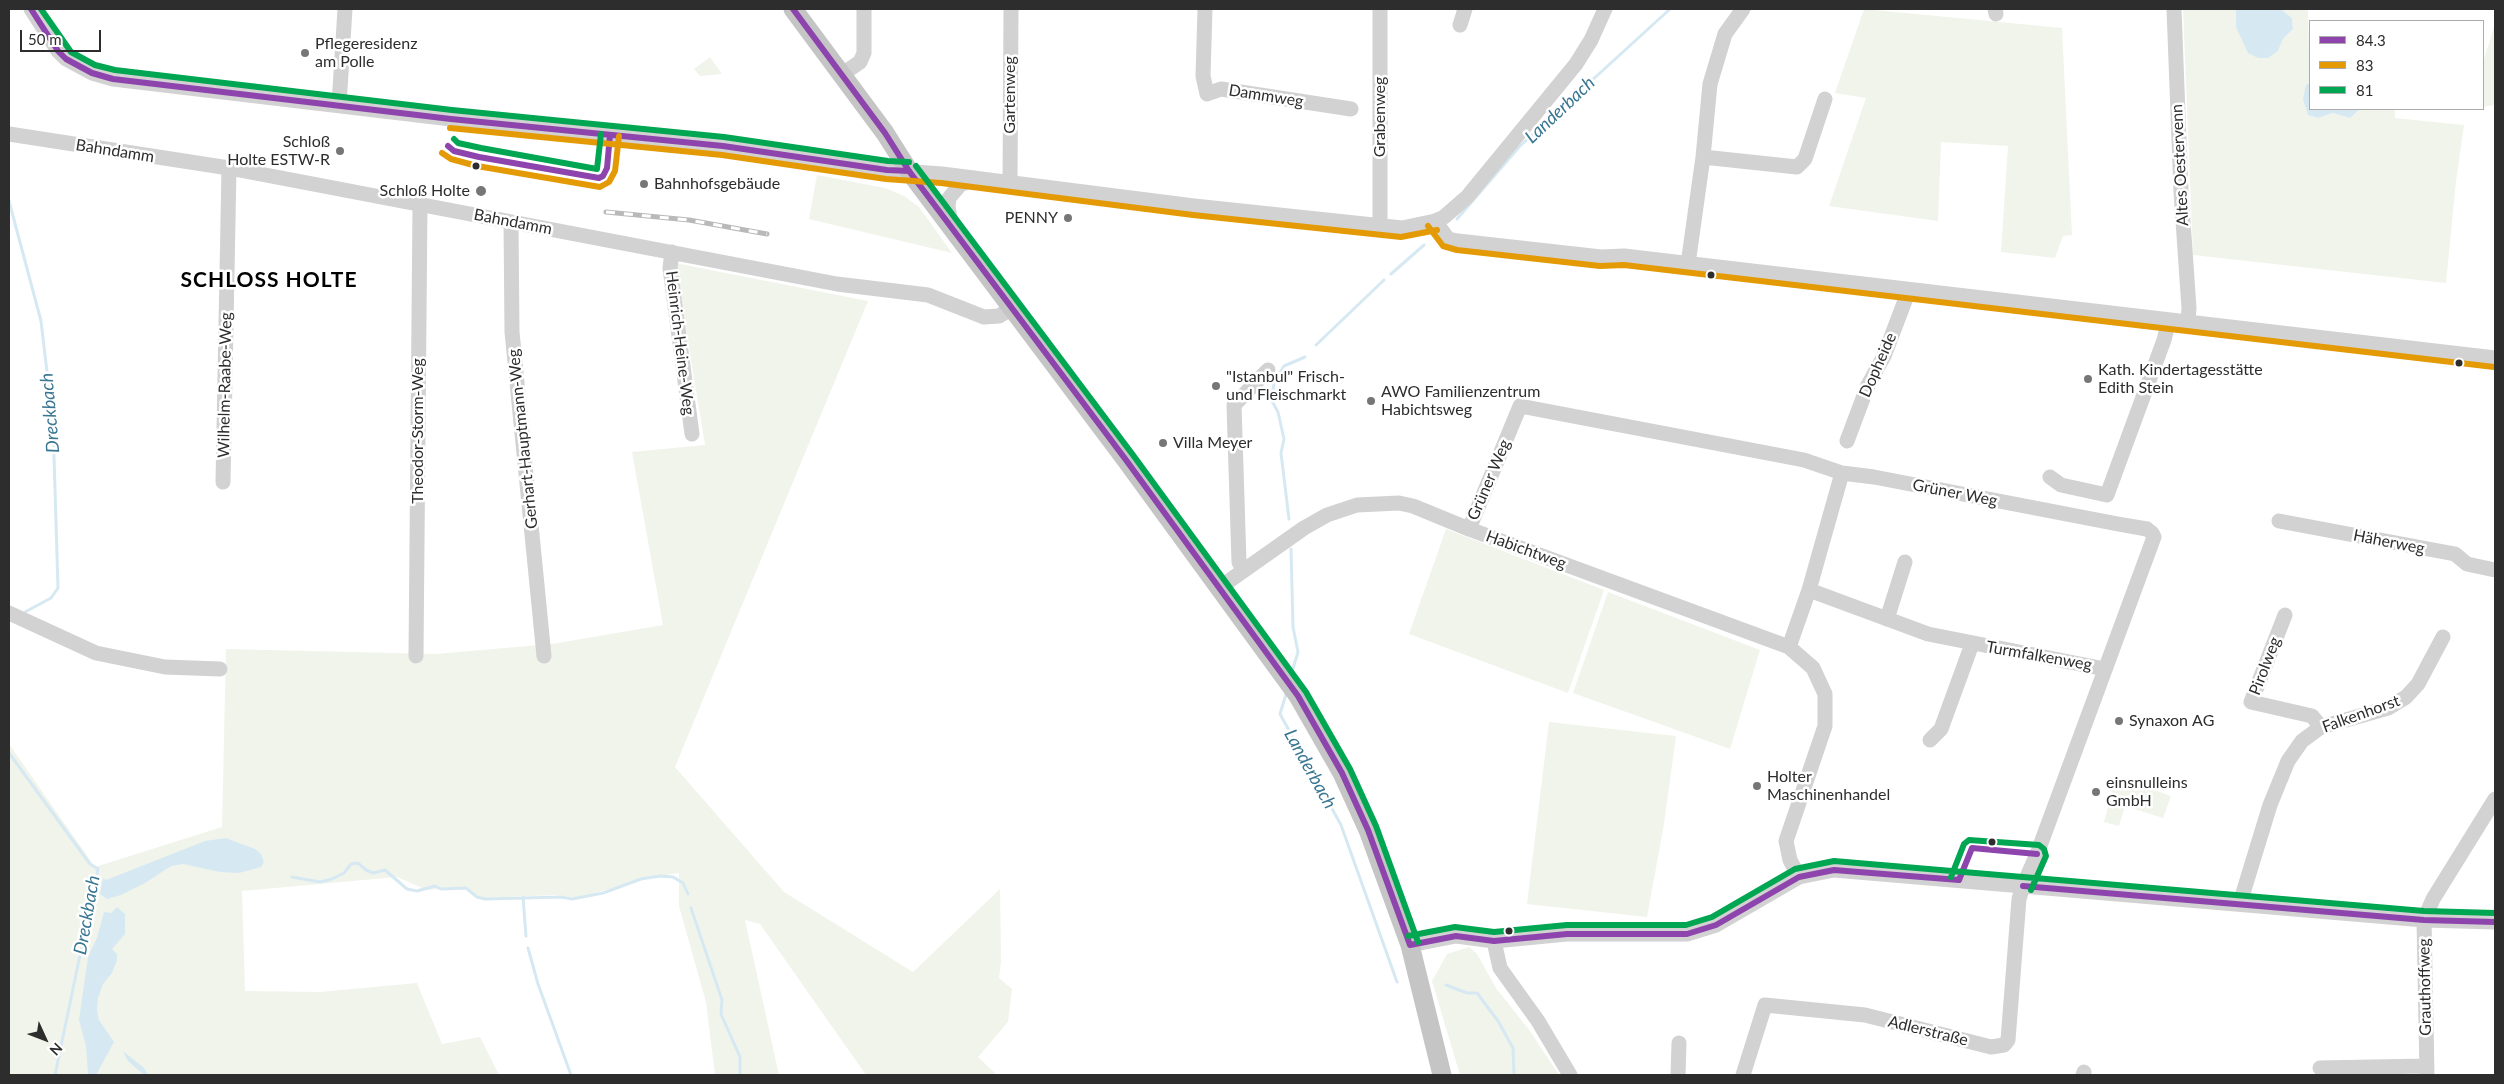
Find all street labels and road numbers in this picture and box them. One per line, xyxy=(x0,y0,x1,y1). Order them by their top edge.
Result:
street label: Gartenweg xyxy=(1000,56,1020,134)
street label: Grabenweg xyxy=(1370,77,1390,157)
street label: Dammweg xyxy=(1227,81,1305,111)
street label: Altes Oestervenn xyxy=(2167,104,2193,226)
street label: Bahndamm xyxy=(74,135,156,167)
street label: Bahndamm xyxy=(472,205,554,239)
street label: Heinrich-Heine-Weg xyxy=(662,270,698,416)
street label: Wilhelm-Raabe-Weg xyxy=(214,312,236,458)
street label: Dopheide xyxy=(1855,330,1901,400)
street label: Gerhart-Hauptmann-Weg xyxy=(504,348,542,530)
street label: Theodor-Storm-Weg xyxy=(408,358,428,504)
street label: Grüner Weg xyxy=(1463,437,1515,523)
street label: Grüner Weg xyxy=(1911,475,1999,511)
street label: Häherweg xyxy=(2352,526,2426,558)
street label: Habichtweg xyxy=(1483,527,1569,573)
street label: Pirolweg xyxy=(2245,634,2285,698)
street label: Turmfalkenweg xyxy=(1985,637,2093,675)
street label: Falkenhorst xyxy=(2320,691,2402,737)
street label: Grauthoffweg xyxy=(2415,938,2435,1036)
street label: Adlerstraße xyxy=(1886,1012,1970,1050)

